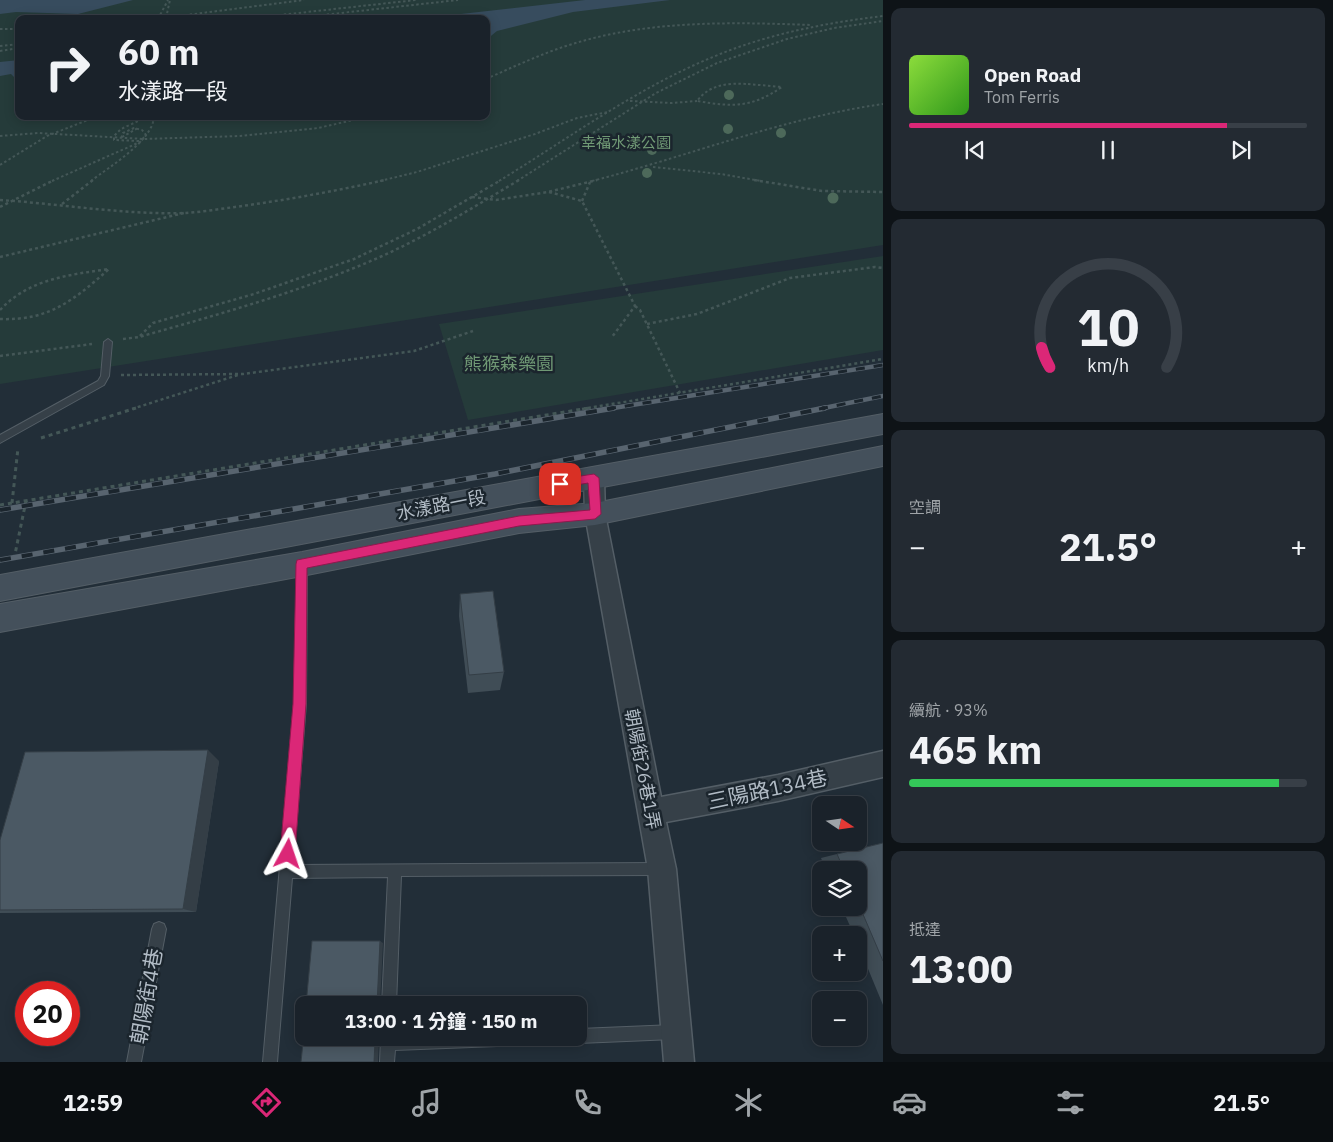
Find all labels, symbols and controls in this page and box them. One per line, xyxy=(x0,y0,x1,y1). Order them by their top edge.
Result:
text: 60 m xyxy=(118,29,200,75)
icon: right xyxy=(35,35,100,100)
text: Open Road xyxy=(984,63,1081,87)
text: 水漾路一段 xyxy=(118,76,228,105)
text: Tom Ferris xyxy=(984,87,1060,107)
park label: 幸福水漾公園 xyxy=(581,133,671,152)
icon: previous xyxy=(961,136,989,164)
icon: pause xyxy=(1094,136,1122,164)
icon: next xyxy=(1227,136,1255,164)
text: 10 xyxy=(1077,293,1139,360)
park label: 熊猴森樂園 xyxy=(464,352,554,375)
text: km/h xyxy=(1087,354,1129,377)
pin xyxy=(539,463,581,505)
icon: arrive xyxy=(546,470,574,498)
street label: 水漾路一段 xyxy=(395,485,487,525)
text: 空調 xyxy=(909,497,941,517)
text: 21.5° xyxy=(1059,522,1157,571)
text: − xyxy=(909,528,926,565)
text: + xyxy=(1290,528,1307,565)
text: 續航 · 93% xyxy=(909,700,988,720)
street label: 朝陽街26巷1弄 xyxy=(620,707,666,831)
text: 465 km xyxy=(909,725,1042,774)
street label: 三陽路134巷 xyxy=(705,763,829,815)
north arrow xyxy=(812,796,868,851)
map controls xyxy=(812,796,867,1046)
position arrow xyxy=(261,827,313,879)
button: layers xyxy=(812,861,867,916)
text: 抵達 xyxy=(909,919,941,939)
button: + xyxy=(812,926,867,981)
text: 13:00 xyxy=(909,944,1013,993)
street label: 朝陽街4巷 xyxy=(124,946,168,1046)
speed limit sign: 20 xyxy=(15,981,80,1046)
button: − xyxy=(812,991,867,1046)
text: 13:00 · 1 分鐘 · 150 m xyxy=(345,1009,537,1033)
icon: directions xyxy=(249,1085,284,1120)
icon: music xyxy=(409,1085,444,1120)
icon: phone xyxy=(570,1085,605,1120)
icon: climate xyxy=(731,1085,766,1120)
icon: car xyxy=(892,1085,927,1120)
icon: filters xyxy=(1053,1085,1088,1120)
text: 12:59 xyxy=(63,1088,123,1117)
text: 21.5° xyxy=(1213,1088,1270,1117)

